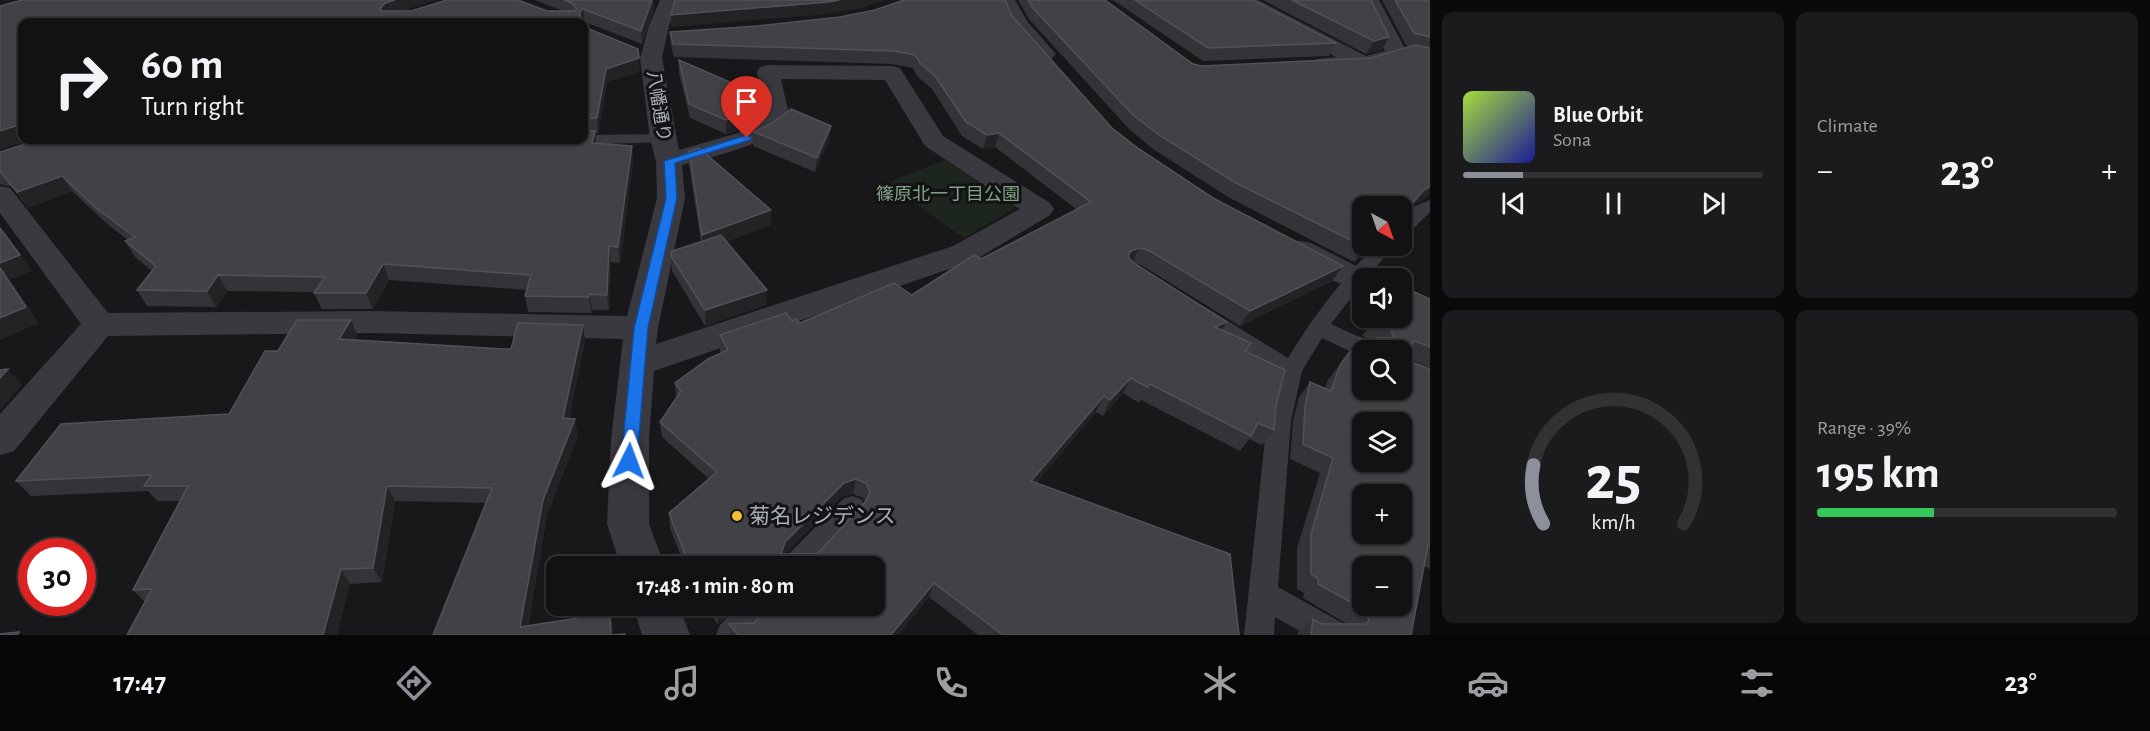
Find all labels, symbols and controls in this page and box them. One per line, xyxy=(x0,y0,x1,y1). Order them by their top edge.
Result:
icon: right xyxy=(42,42,120,120)
text: 60 m xyxy=(141,44,223,86)
street label: 八幡通り xyxy=(643,69,674,143)
pin xyxy=(721,76,772,138)
icon: arrive xyxy=(730,85,763,118)
text: Turn right xyxy=(141,93,244,120)
text: Blue Orbit xyxy=(1553,104,1643,126)
text: Climate xyxy=(1817,116,1878,136)
text: Sona xyxy=(1553,130,1591,150)
text: 23° xyxy=(1940,149,1994,194)
text: − xyxy=(1817,155,1833,188)
text: + xyxy=(2101,155,2117,188)
park label: 篠原北一丁目公園 xyxy=(876,184,1020,204)
icon: previous xyxy=(1497,187,1530,220)
icon: pause xyxy=(1597,187,1630,220)
icon: next xyxy=(1697,187,1730,220)
north arrow xyxy=(1352,196,1412,256)
map controls xyxy=(1352,196,1412,616)
button: sound xyxy=(1352,268,1412,328)
button: search xyxy=(1352,340,1412,400)
button: layers xyxy=(1352,412,1412,472)
text: Range · 39% xyxy=(1817,418,1911,438)
position arrow xyxy=(597,429,661,493)
text: 25 xyxy=(1585,448,1641,510)
text: 195 km xyxy=(1817,451,1940,496)
button: + xyxy=(1352,484,1412,544)
place label: 菊名レジデンス xyxy=(749,505,896,527)
marker: 菊名レジデンス xyxy=(730,509,744,523)
text: km/h xyxy=(1591,512,1635,533)
speed limit sign: 30 xyxy=(18,538,96,616)
button: − xyxy=(1352,556,1412,616)
text: 17:48 · 1 min · 80 m xyxy=(637,575,794,597)
icon: directions xyxy=(393,662,435,704)
icon: music xyxy=(661,662,703,704)
icon: phone xyxy=(930,662,972,704)
icon: climate xyxy=(1199,662,1241,704)
icon: car xyxy=(1467,662,1509,704)
icon: filters xyxy=(1736,662,1778,704)
text: 17:47 xyxy=(113,669,166,696)
text: 23° xyxy=(2004,669,2037,696)

